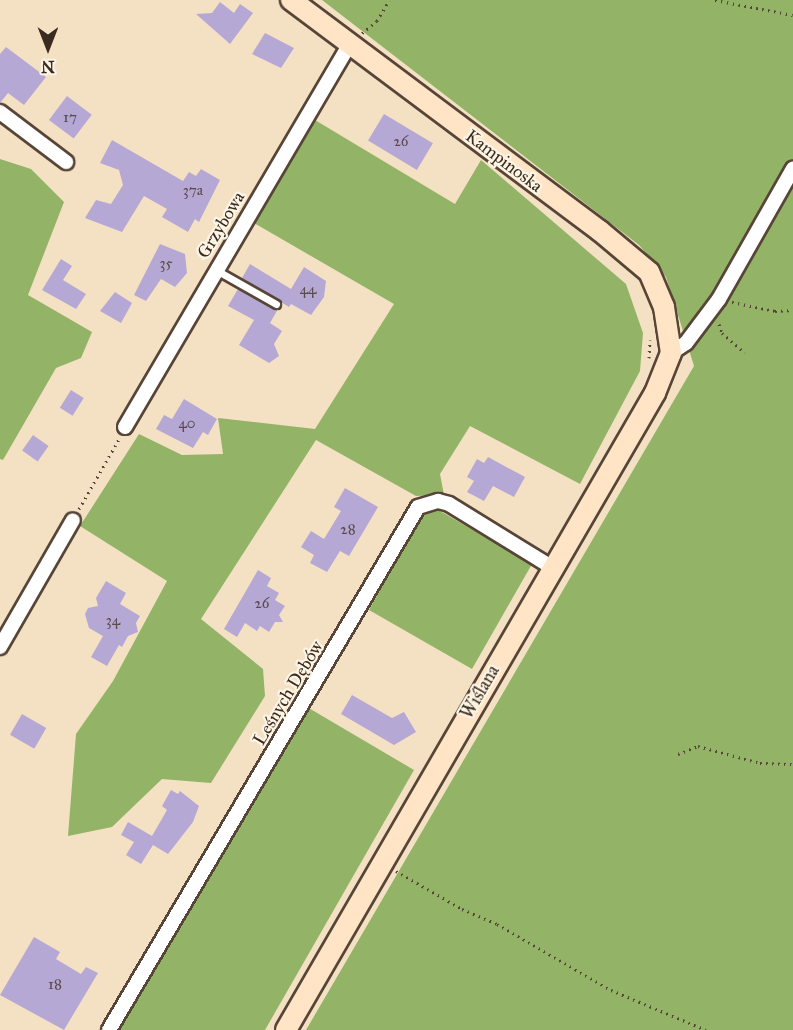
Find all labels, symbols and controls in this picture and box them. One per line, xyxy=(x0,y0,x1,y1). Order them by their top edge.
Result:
north arrow xyxy=(18,18,78,78)
text: N xyxy=(41,57,55,76)
house number: 17 xyxy=(63,109,77,127)
street label: Kampinoska xyxy=(461,125,547,197)
house number: 26 xyxy=(393,133,409,151)
house number: 37a xyxy=(183,182,203,200)
street label: Grzybowa xyxy=(193,188,249,262)
house number: 35 xyxy=(160,255,172,273)
house number: 44 xyxy=(300,281,316,299)
house number: 40 xyxy=(178,415,196,433)
house number: 28 xyxy=(340,521,356,539)
house number: 26 xyxy=(254,595,270,613)
house number: 34 xyxy=(106,612,120,630)
street label: Leśnych Dębów xyxy=(248,637,328,749)
street label: Wiślana xyxy=(456,661,504,723)
house number: 18 xyxy=(48,976,62,994)

